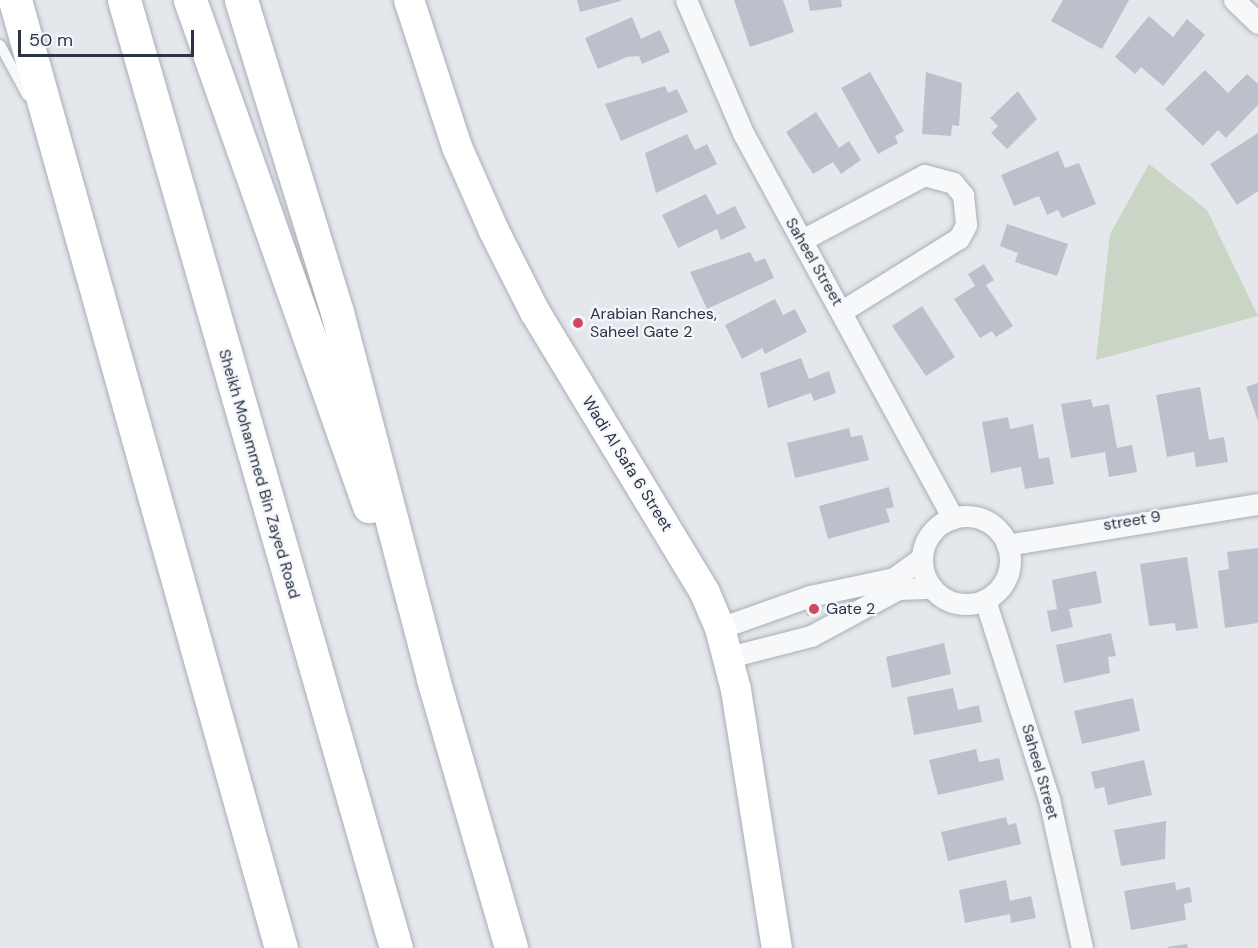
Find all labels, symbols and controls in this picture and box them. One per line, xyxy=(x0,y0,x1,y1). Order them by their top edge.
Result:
scale bar xyxy=(21,18,196,56)
text: 50 m xyxy=(29,28,73,52)
street label: Saheel Street xyxy=(781,215,847,309)
place label: Arabian Ranches, Saheel Gate 2 xyxy=(590,304,717,342)
marker: Arabian Ranches, Saheel Gate 2 xyxy=(571,316,585,330)
street label: Sheikh Mohammed Bin Zayed Road xyxy=(214,347,304,601)
street label: Wadi Al Safa 6 Street xyxy=(578,393,676,535)
street label: street 9 xyxy=(1102,507,1162,535)
place label: Gate 2 xyxy=(826,599,875,619)
marker: Gate 2 xyxy=(807,602,821,616)
street label: Saheel Street xyxy=(1017,722,1063,822)

